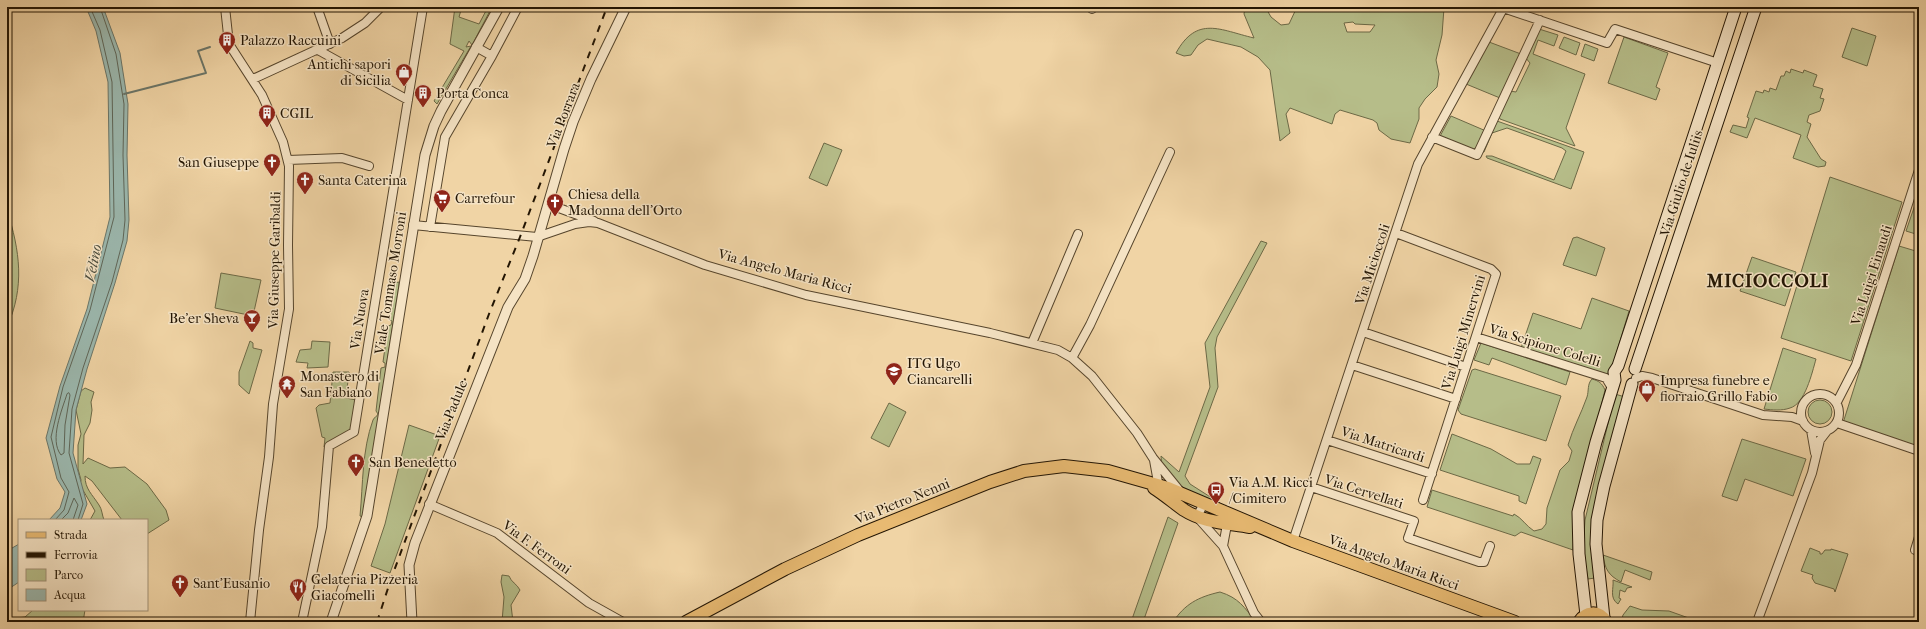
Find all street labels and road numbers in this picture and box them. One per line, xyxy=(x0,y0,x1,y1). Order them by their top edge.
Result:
street label: Via Porrara xyxy=(543,80,584,151)
street label: Via Giulio de Iuliis xyxy=(1656,128,1707,239)
street label: Via Giuseppe Garibaldi xyxy=(265,191,284,330)
street label: Viale Tommaso Morroni xyxy=(371,210,410,357)
street label: Via Micioccoli xyxy=(1351,221,1394,308)
street label: Via Luigi Einaudi xyxy=(1847,223,1896,329)
street label: Via Angelo Maria Ricci xyxy=(715,245,854,298)
street label: Via Luigi Minervini xyxy=(1438,273,1489,393)
street label: Via Nuova xyxy=(346,287,373,352)
street label: Via Scipione Colelli xyxy=(1486,320,1603,371)
street label: Via Padule xyxy=(431,377,471,444)
street label: Via Matricardi xyxy=(1338,423,1427,466)
street label: Via Cervellati xyxy=(1321,470,1405,512)
street label: Via Pietro Nenni xyxy=(851,475,952,529)
street label: Via F. Ferroni xyxy=(498,516,574,578)
street label: Via Angelo Maria Ricci xyxy=(1325,531,1461,594)

